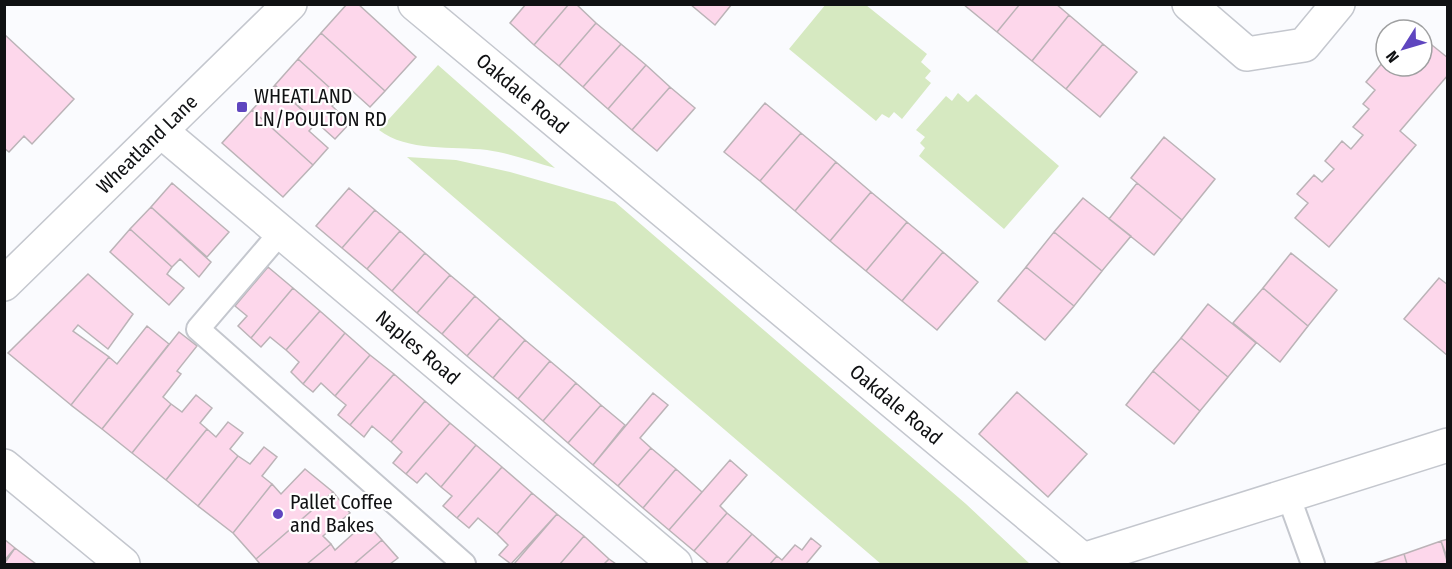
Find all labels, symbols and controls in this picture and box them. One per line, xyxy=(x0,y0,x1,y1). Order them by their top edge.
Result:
north arrow xyxy=(1374,18,1434,78)
text: N xyxy=(1382,47,1403,66)
street label: Oakdale Road xyxy=(472,48,574,139)
place label: WHEATLAND LN/POULTON RD xyxy=(254,84,387,131)
street label: Wheatland Lane xyxy=(92,90,202,199)
marker: WHEATLAND LN/POULTON RD xyxy=(235,100,249,114)
street label: Naples Road xyxy=(371,305,465,390)
street label: Oakdale Road xyxy=(845,359,947,450)
place label: Pallet Coffee and Bakes xyxy=(290,490,393,537)
marker: Pallet Coffee and Bakes xyxy=(271,507,285,521)

